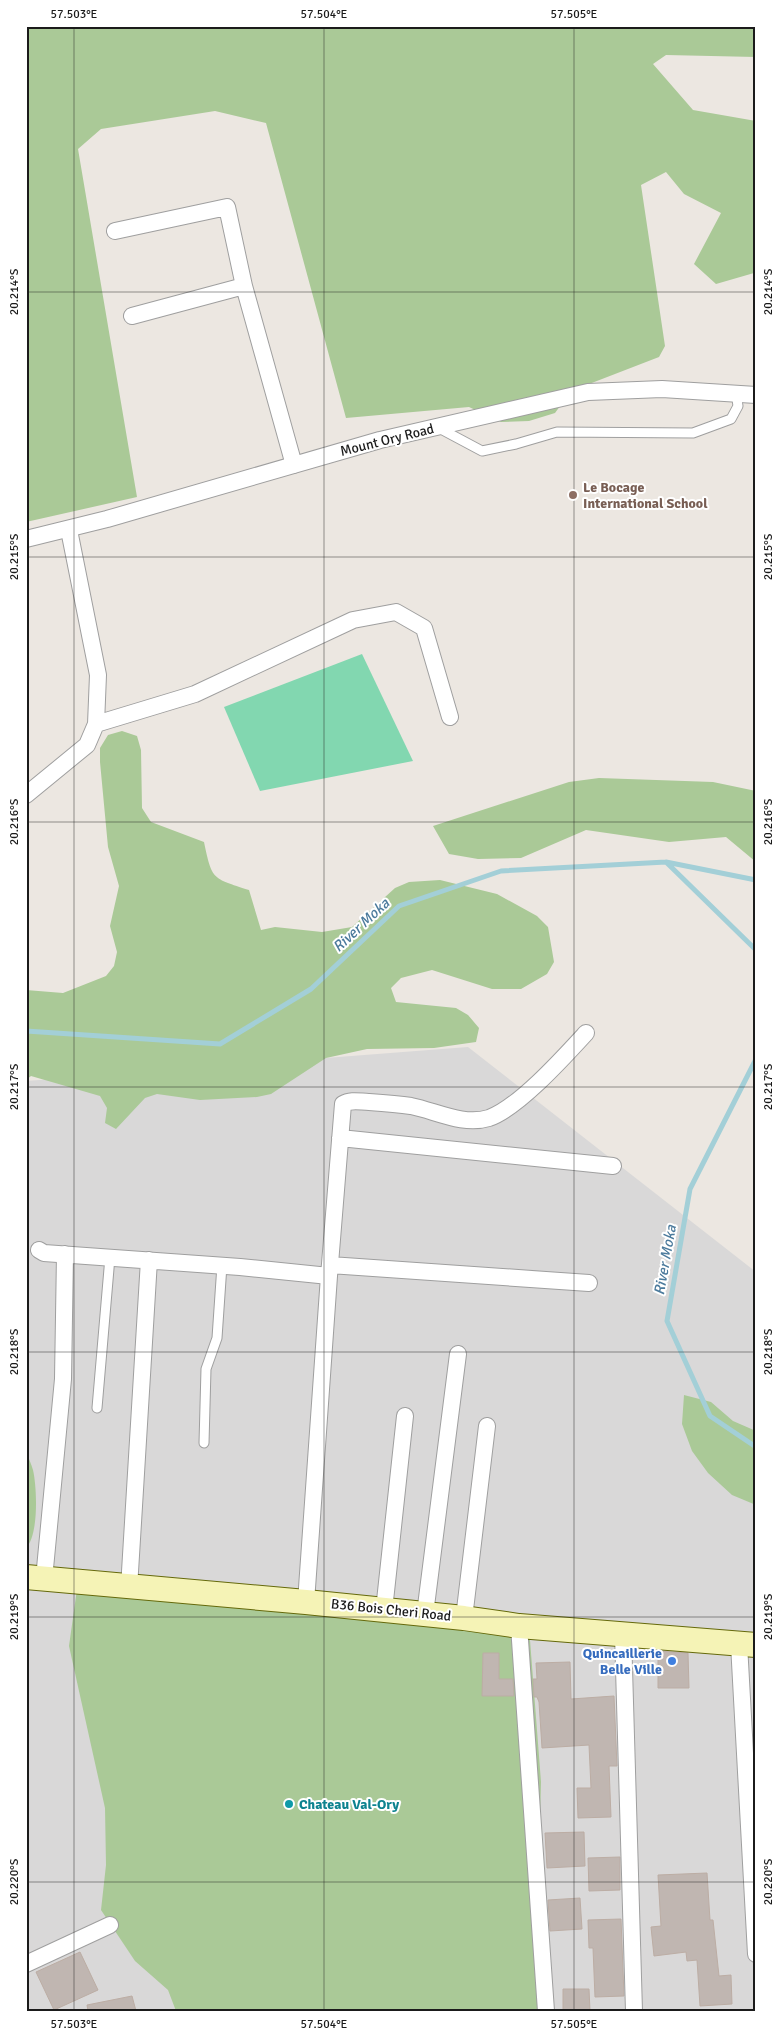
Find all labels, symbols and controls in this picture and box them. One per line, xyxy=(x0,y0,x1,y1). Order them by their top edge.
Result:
text: 57.503°E xyxy=(51,7,98,22)
text: 57.504°E xyxy=(301,7,348,22)
text: 57.505°E xyxy=(551,7,598,22)
text: 20.214°S xyxy=(7,268,22,315)
text: 20.214°S xyxy=(761,268,776,315)
street label: Mount Ory Road xyxy=(338,420,436,460)
place label: Le Bocage International School xyxy=(583,479,708,512)
marker: Le Bocage International School xyxy=(567,489,579,501)
text: 20.215°S xyxy=(7,533,22,580)
text: 20.215°S xyxy=(761,533,776,580)
text: 20.216°S xyxy=(7,798,22,845)
text: 20.216°S xyxy=(761,798,776,845)
water label: River Moka xyxy=(329,894,393,956)
text: 20.217°S xyxy=(7,1063,22,1110)
text: 20.217°S xyxy=(761,1063,776,1110)
water label: River Moka xyxy=(650,1223,680,1296)
text: 20.218°S xyxy=(7,1328,22,1375)
text: 20.218°S xyxy=(761,1328,776,1375)
text: 20.219°S xyxy=(7,1593,22,1640)
text: 20.219°S xyxy=(761,1593,776,1640)
street label: B36 Bois Cheri Road xyxy=(330,1595,452,1625)
place label: Quincaillerie Belle Ville xyxy=(583,1645,662,1678)
marker: Quincaillerie Belle Ville xyxy=(666,1655,678,1667)
place label: Chateau Val-Ory xyxy=(299,1796,399,1813)
marker: Chateau Val-Ory xyxy=(283,1798,295,1810)
text: 20.220°S xyxy=(7,1858,22,1905)
text: 20.220°S xyxy=(761,1858,776,1905)
text: 57.503°E xyxy=(51,2017,98,2032)
text: 57.504°E xyxy=(301,2017,348,2032)
text: 57.505°E xyxy=(551,2017,598,2032)

